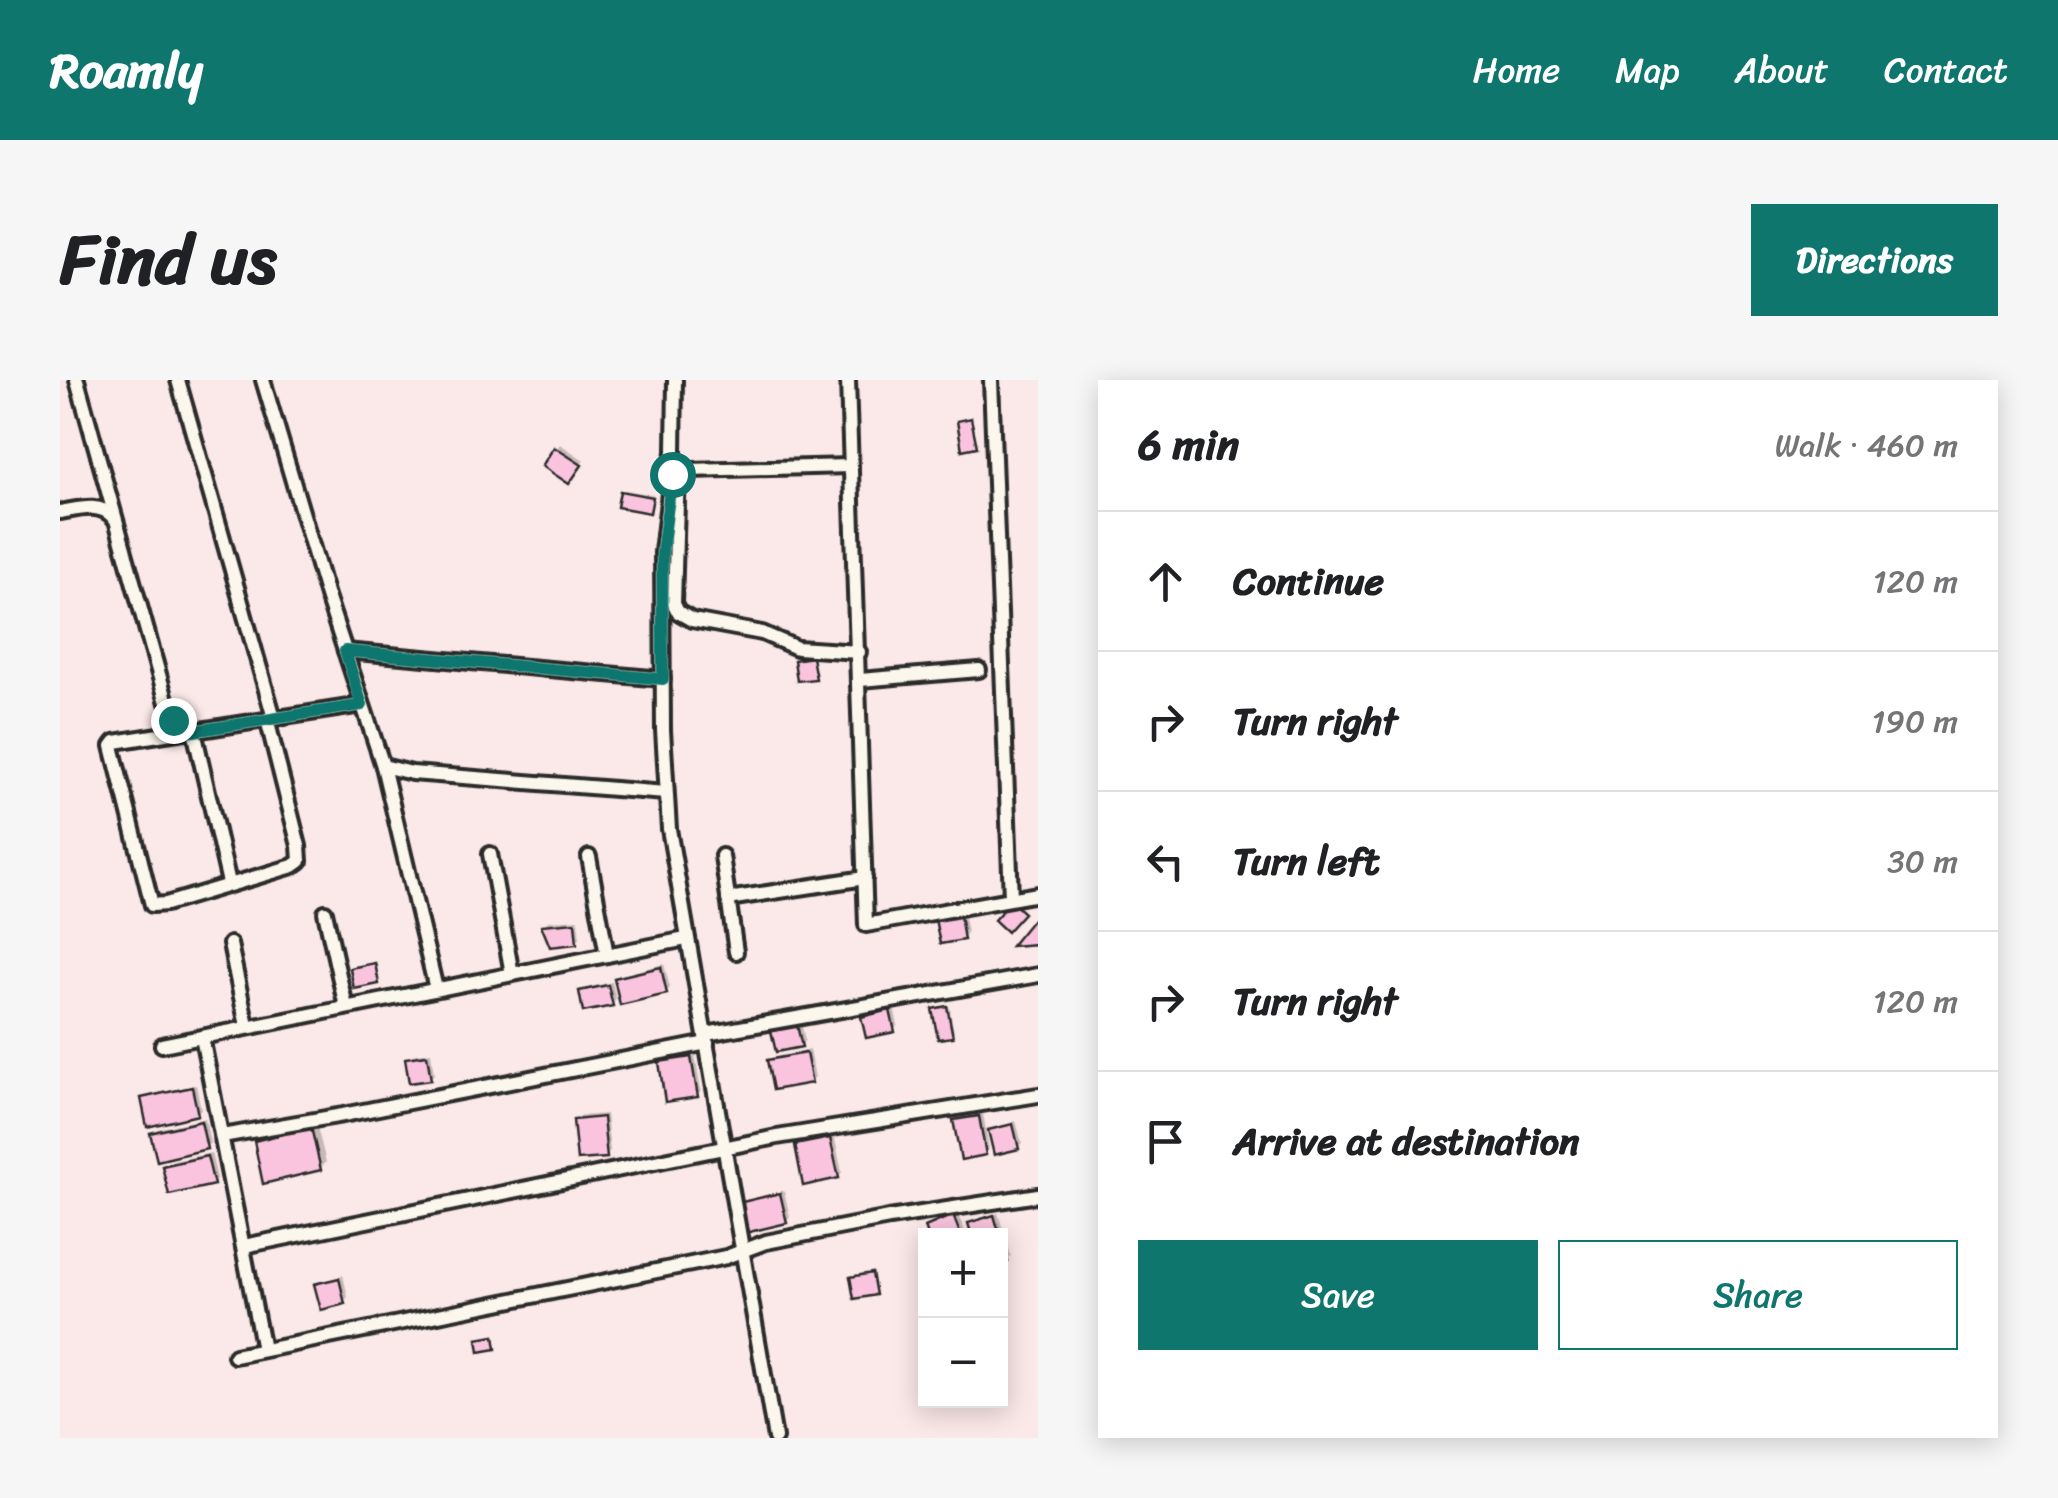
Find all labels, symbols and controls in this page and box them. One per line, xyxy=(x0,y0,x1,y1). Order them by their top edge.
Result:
text: Roamly xyxy=(50,28,203,113)
text: Home xyxy=(1473,39,1560,101)
text: Map xyxy=(1615,39,1680,101)
text: About xyxy=(1735,39,1829,101)
text: Contact xyxy=(1884,39,2008,101)
text: Find us xyxy=(60,198,277,322)
button: Directions xyxy=(1751,204,1998,316)
text: 6 min xyxy=(1138,408,1239,482)
text: Walk · 460 m xyxy=(1775,417,1958,474)
route start xyxy=(650,452,696,498)
text: Continue xyxy=(1233,548,1384,615)
text: 120 m xyxy=(1873,553,1958,610)
icon: ahead xyxy=(1138,554,1193,609)
text: Turn right xyxy=(1233,688,1398,755)
text: 190 m xyxy=(1872,693,1958,750)
icon: right xyxy=(1138,694,1193,749)
route end xyxy=(151,698,197,744)
text: Turn left xyxy=(1233,828,1379,895)
text: 30 m xyxy=(1887,833,1958,890)
icon: left xyxy=(1138,834,1193,889)
text: Turn right xyxy=(1233,968,1398,1035)
text: 120 m xyxy=(1873,973,1958,1030)
icon: right xyxy=(1138,974,1193,1029)
text: Arrive at destination xyxy=(1233,1108,1580,1175)
icon: arrive xyxy=(1138,1114,1193,1169)
map controls xyxy=(918,1228,1008,1408)
button: + xyxy=(918,1228,1008,1318)
button: Save xyxy=(1138,1240,1538,1350)
button: Share xyxy=(1558,1240,1958,1350)
button: − xyxy=(918,1318,1008,1408)

